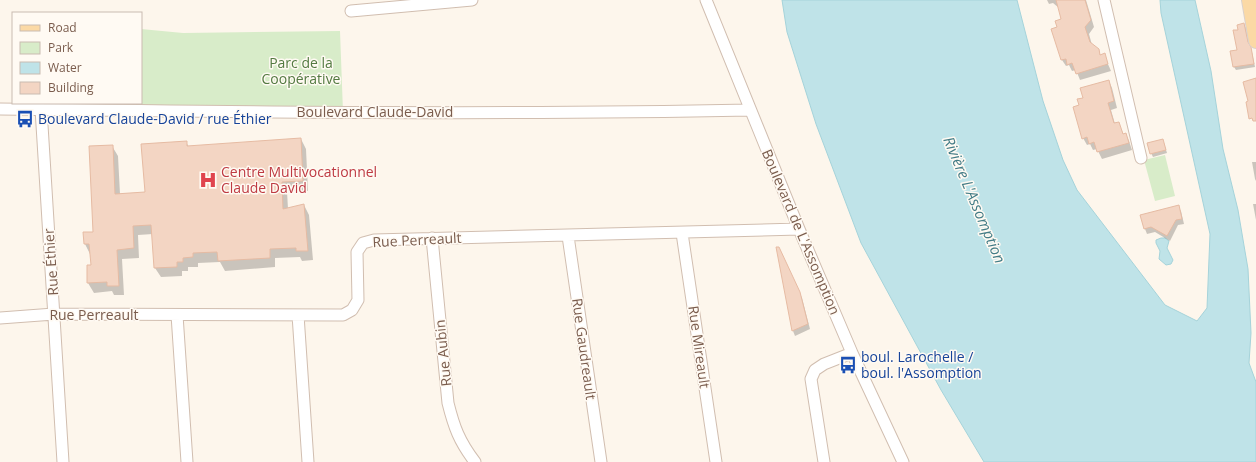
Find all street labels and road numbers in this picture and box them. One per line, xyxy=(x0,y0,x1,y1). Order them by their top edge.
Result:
street label: Boulevard Claude-David xyxy=(297,102,453,121)
street label: Boulevard de L'Assomption xyxy=(758,146,845,318)
street label: Rue Éthier xyxy=(39,228,62,296)
street label: Rue Perreault xyxy=(372,228,462,251)
street label: Rue Gaudreault xyxy=(568,297,601,401)
street label: Rue Mireault xyxy=(684,304,715,390)
street label: Rue Perreault xyxy=(49,305,139,324)
street label: Rue Aubin xyxy=(430,319,455,387)

